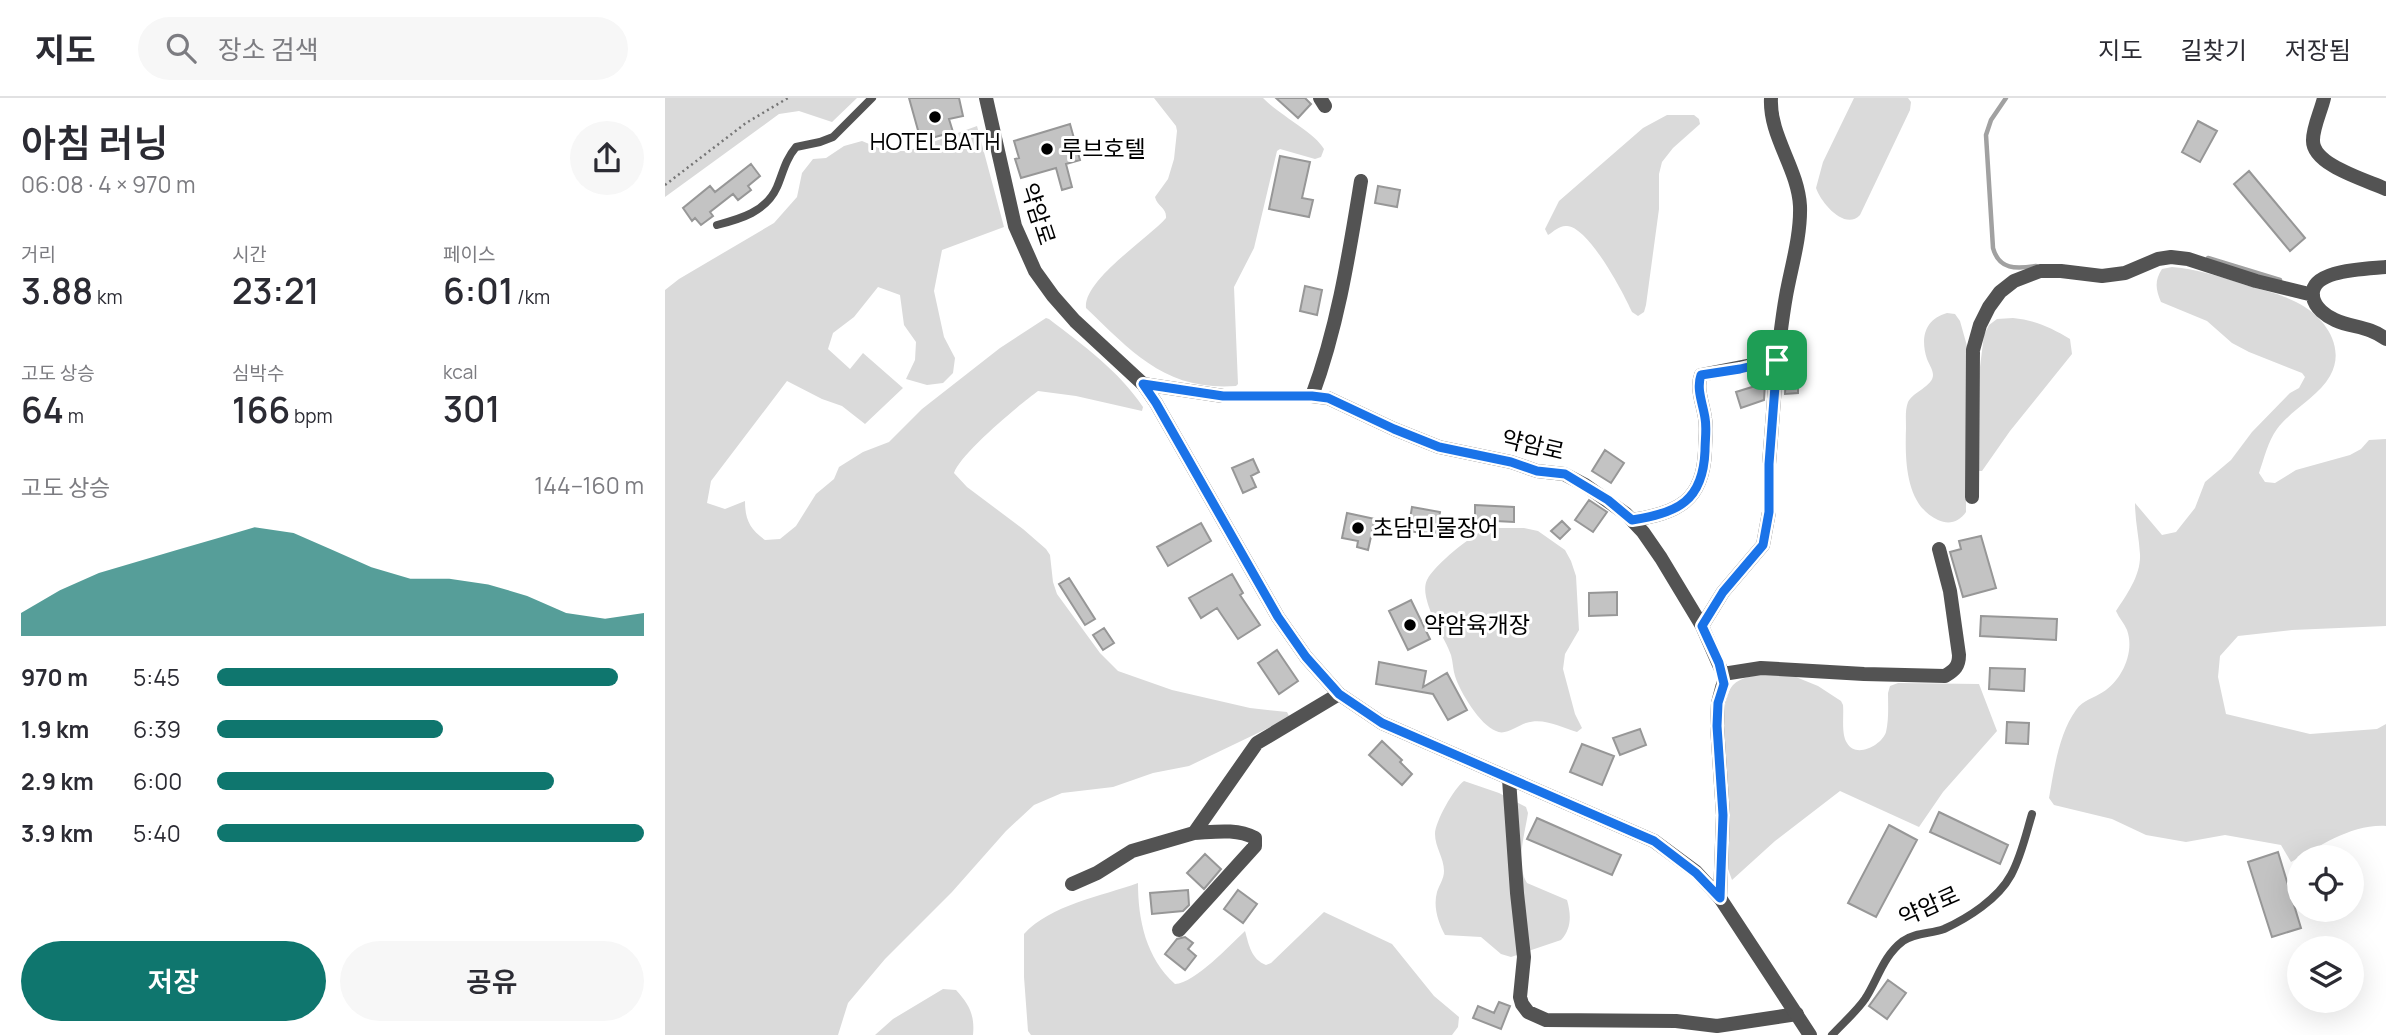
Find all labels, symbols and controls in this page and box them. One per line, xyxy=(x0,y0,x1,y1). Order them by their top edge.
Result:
search box xyxy=(138,17,628,80)
text: 지도 xyxy=(35,27,96,72)
icon: search xyxy=(162,29,200,67)
text: 장소 검색 xyxy=(218,31,319,67)
text: 지도 xyxy=(2098,33,2143,66)
text: 길찾기 xyxy=(2181,33,2247,66)
text: 저장됨 xyxy=(2285,33,2351,66)
marker: HOTEL BATH xyxy=(927,109,943,125)
text: 아침 러닝 xyxy=(21,116,168,168)
button: share xyxy=(570,121,644,195)
place label: HOTEL BATH xyxy=(870,125,1000,157)
place label: 루브호텔 xyxy=(1061,132,1146,164)
marker: 루브호텔 xyxy=(1039,141,1055,157)
text: 06:08 · 4 × 970 m xyxy=(21,168,196,200)
street label: 약암로 xyxy=(1014,179,1064,249)
text: 거리 xyxy=(21,241,56,267)
text: 시간 xyxy=(232,241,267,267)
text: 페이스 xyxy=(443,241,495,267)
text: 3.88 xyxy=(21,267,93,315)
text: 23:21 xyxy=(232,267,319,315)
text: 6:01 xyxy=(443,267,513,315)
text: km xyxy=(93,284,123,310)
text: /km xyxy=(513,284,550,310)
pin xyxy=(1747,330,1807,390)
icon: arrive xyxy=(1758,341,1796,379)
text: kcal xyxy=(443,359,478,385)
text: 고도 상승 xyxy=(21,360,95,386)
text: 심박수 xyxy=(232,360,284,386)
text: 301 xyxy=(443,385,500,433)
text: 64 xyxy=(21,386,64,434)
text: 166 xyxy=(232,386,290,434)
text: m xyxy=(64,403,84,429)
text: bpm xyxy=(290,403,333,429)
street label: 약암로 xyxy=(1499,421,1568,467)
text: 144–160 m xyxy=(534,469,644,501)
text: 고도 상승 xyxy=(21,471,110,503)
place label: 초담민물장어 xyxy=(1372,511,1499,543)
marker: 초담민물장어 xyxy=(1350,520,1366,536)
place label: 약암육개장 xyxy=(1424,608,1530,640)
marker: 약암육개장 xyxy=(1402,617,1418,633)
text: 970 m xyxy=(21,661,88,693)
text: 5:45 xyxy=(133,661,180,693)
text: 1.9 km xyxy=(21,713,89,745)
text: 6:39 xyxy=(133,713,181,745)
text: 2.9 km xyxy=(21,765,94,797)
text: 6:00 xyxy=(133,765,182,797)
text: 3.9 km xyxy=(21,817,93,849)
text: 5:40 xyxy=(133,817,181,849)
map controls xyxy=(2287,845,2364,1013)
button: locate xyxy=(2287,845,2364,922)
street label: 약암로 xyxy=(1893,878,1964,933)
button: layers xyxy=(2287,936,2364,1013)
button: 저장 xyxy=(21,941,326,1021)
button: 공유 xyxy=(340,941,644,1021)

